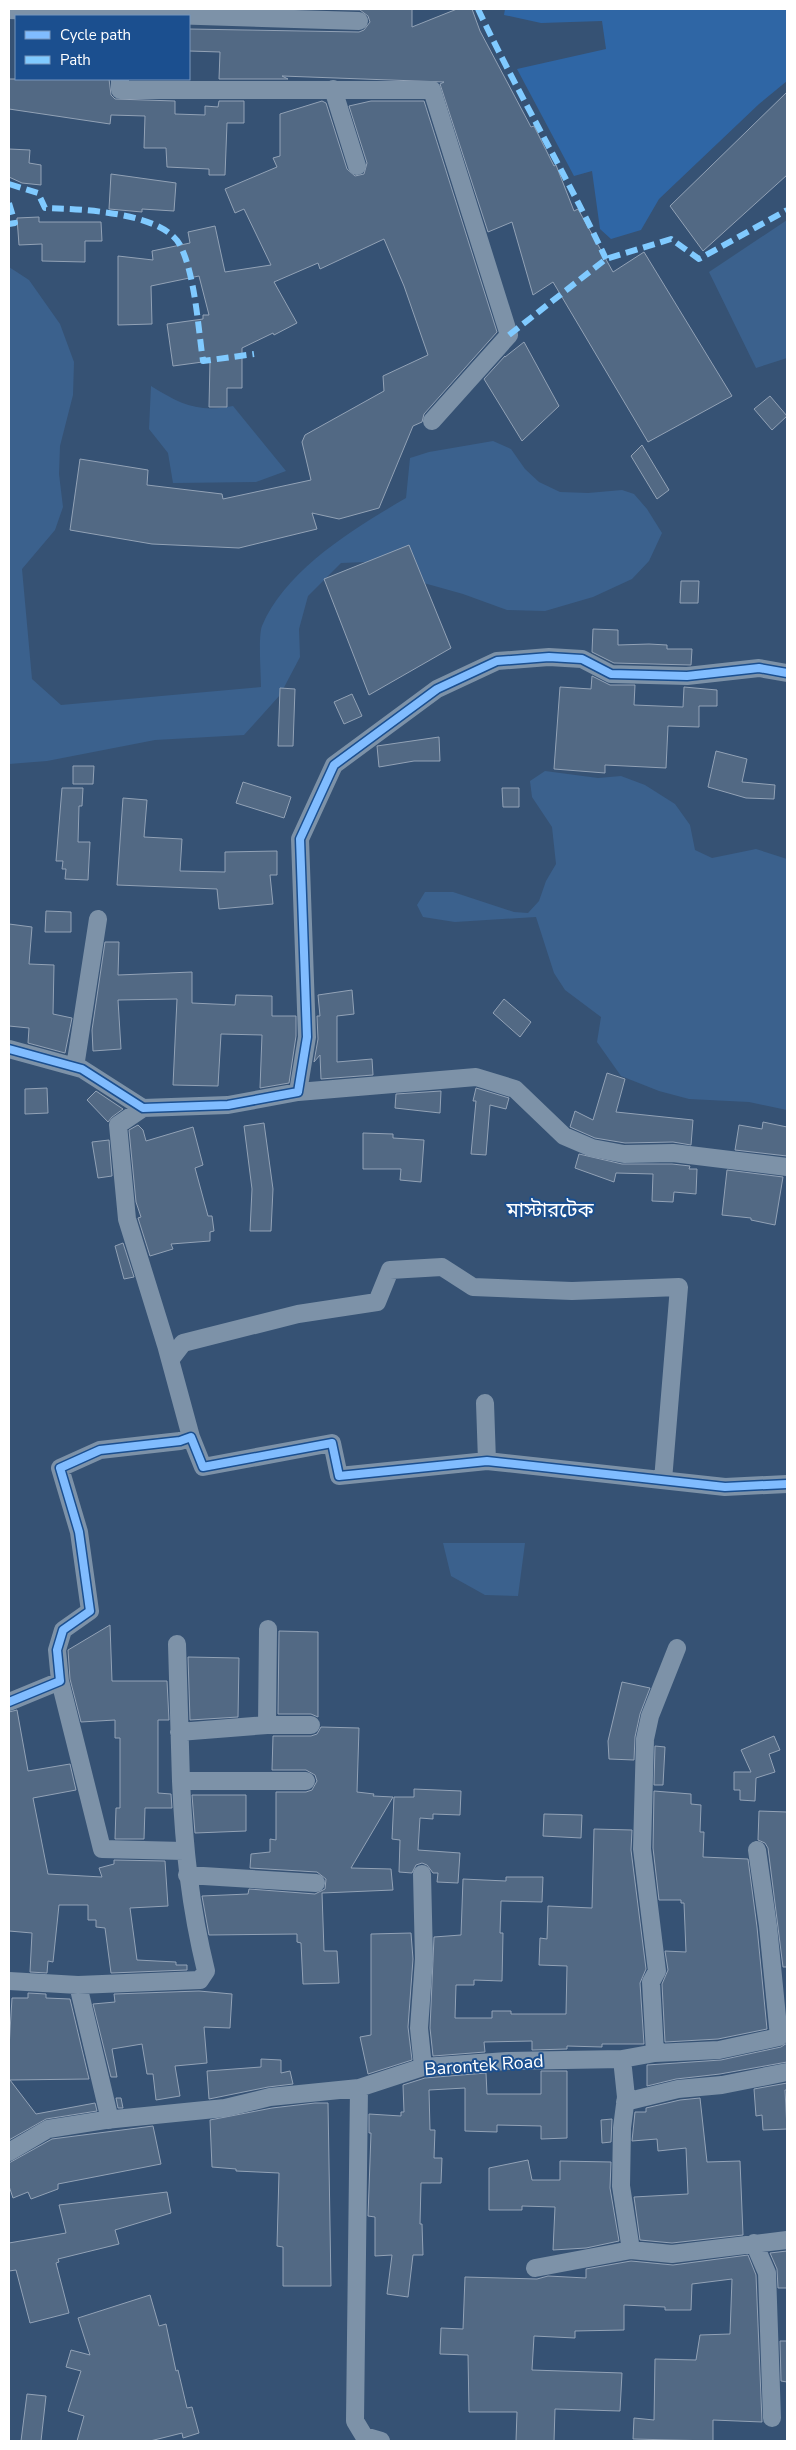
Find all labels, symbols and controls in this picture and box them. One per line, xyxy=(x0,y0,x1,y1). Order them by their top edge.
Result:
legend xyxy=(15,15,190,80)
text: Cycle path xyxy=(60,25,131,45)
text: Path xyxy=(60,50,91,70)
district label: মাস্টারটেক xyxy=(505,1197,594,1224)
street label: Barontek Road xyxy=(424,2049,544,2081)

